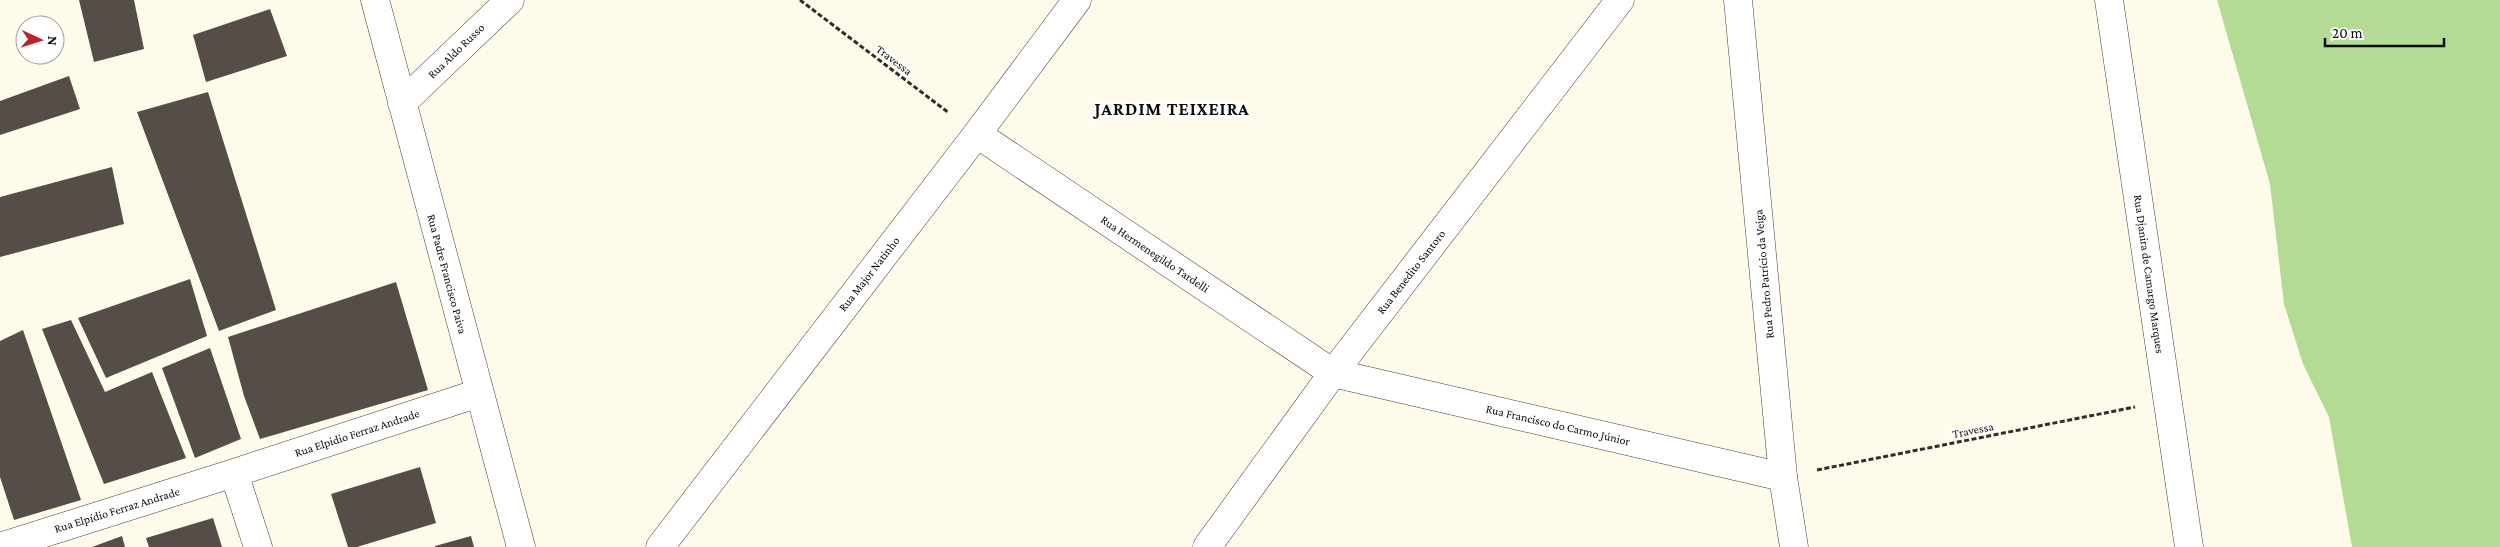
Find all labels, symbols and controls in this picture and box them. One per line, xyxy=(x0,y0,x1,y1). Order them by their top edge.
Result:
north arrow xyxy=(15,15,65,65)
scale bar xyxy=(2325,15,2444,47)
street label: Rua Aldo Russo xyxy=(425,20,487,82)
text: 20 m xyxy=(2332,25,2363,41)
text: N xyxy=(45,36,61,47)
street label: Travessa xyxy=(873,42,915,78)
district label: JARDIM TEIXEIRA xyxy=(1092,99,1250,119)
street label: Rua Djanira de Camargo Marques xyxy=(2131,194,2167,355)
street label: Rua Pedro Patrício da Veiga xyxy=(1751,208,1777,339)
street label: Rua Hermenegildo Tardelli xyxy=(1098,212,1212,296)
street label: Rua Padre Francisco Paiva xyxy=(424,213,470,336)
street label: Rua Benedito Santoro xyxy=(1374,227,1448,317)
street label: Rua Major Natinho xyxy=(836,234,903,314)
street label: Rua Francisco do Carmo Júnior xyxy=(1485,402,1632,449)
street label: Rua Elpidio Ferraz Andrade xyxy=(293,406,421,460)
street label: Travessa xyxy=(1951,419,1995,441)
street label: Rua Elpídio Ferraz Andrade xyxy=(53,484,181,536)

